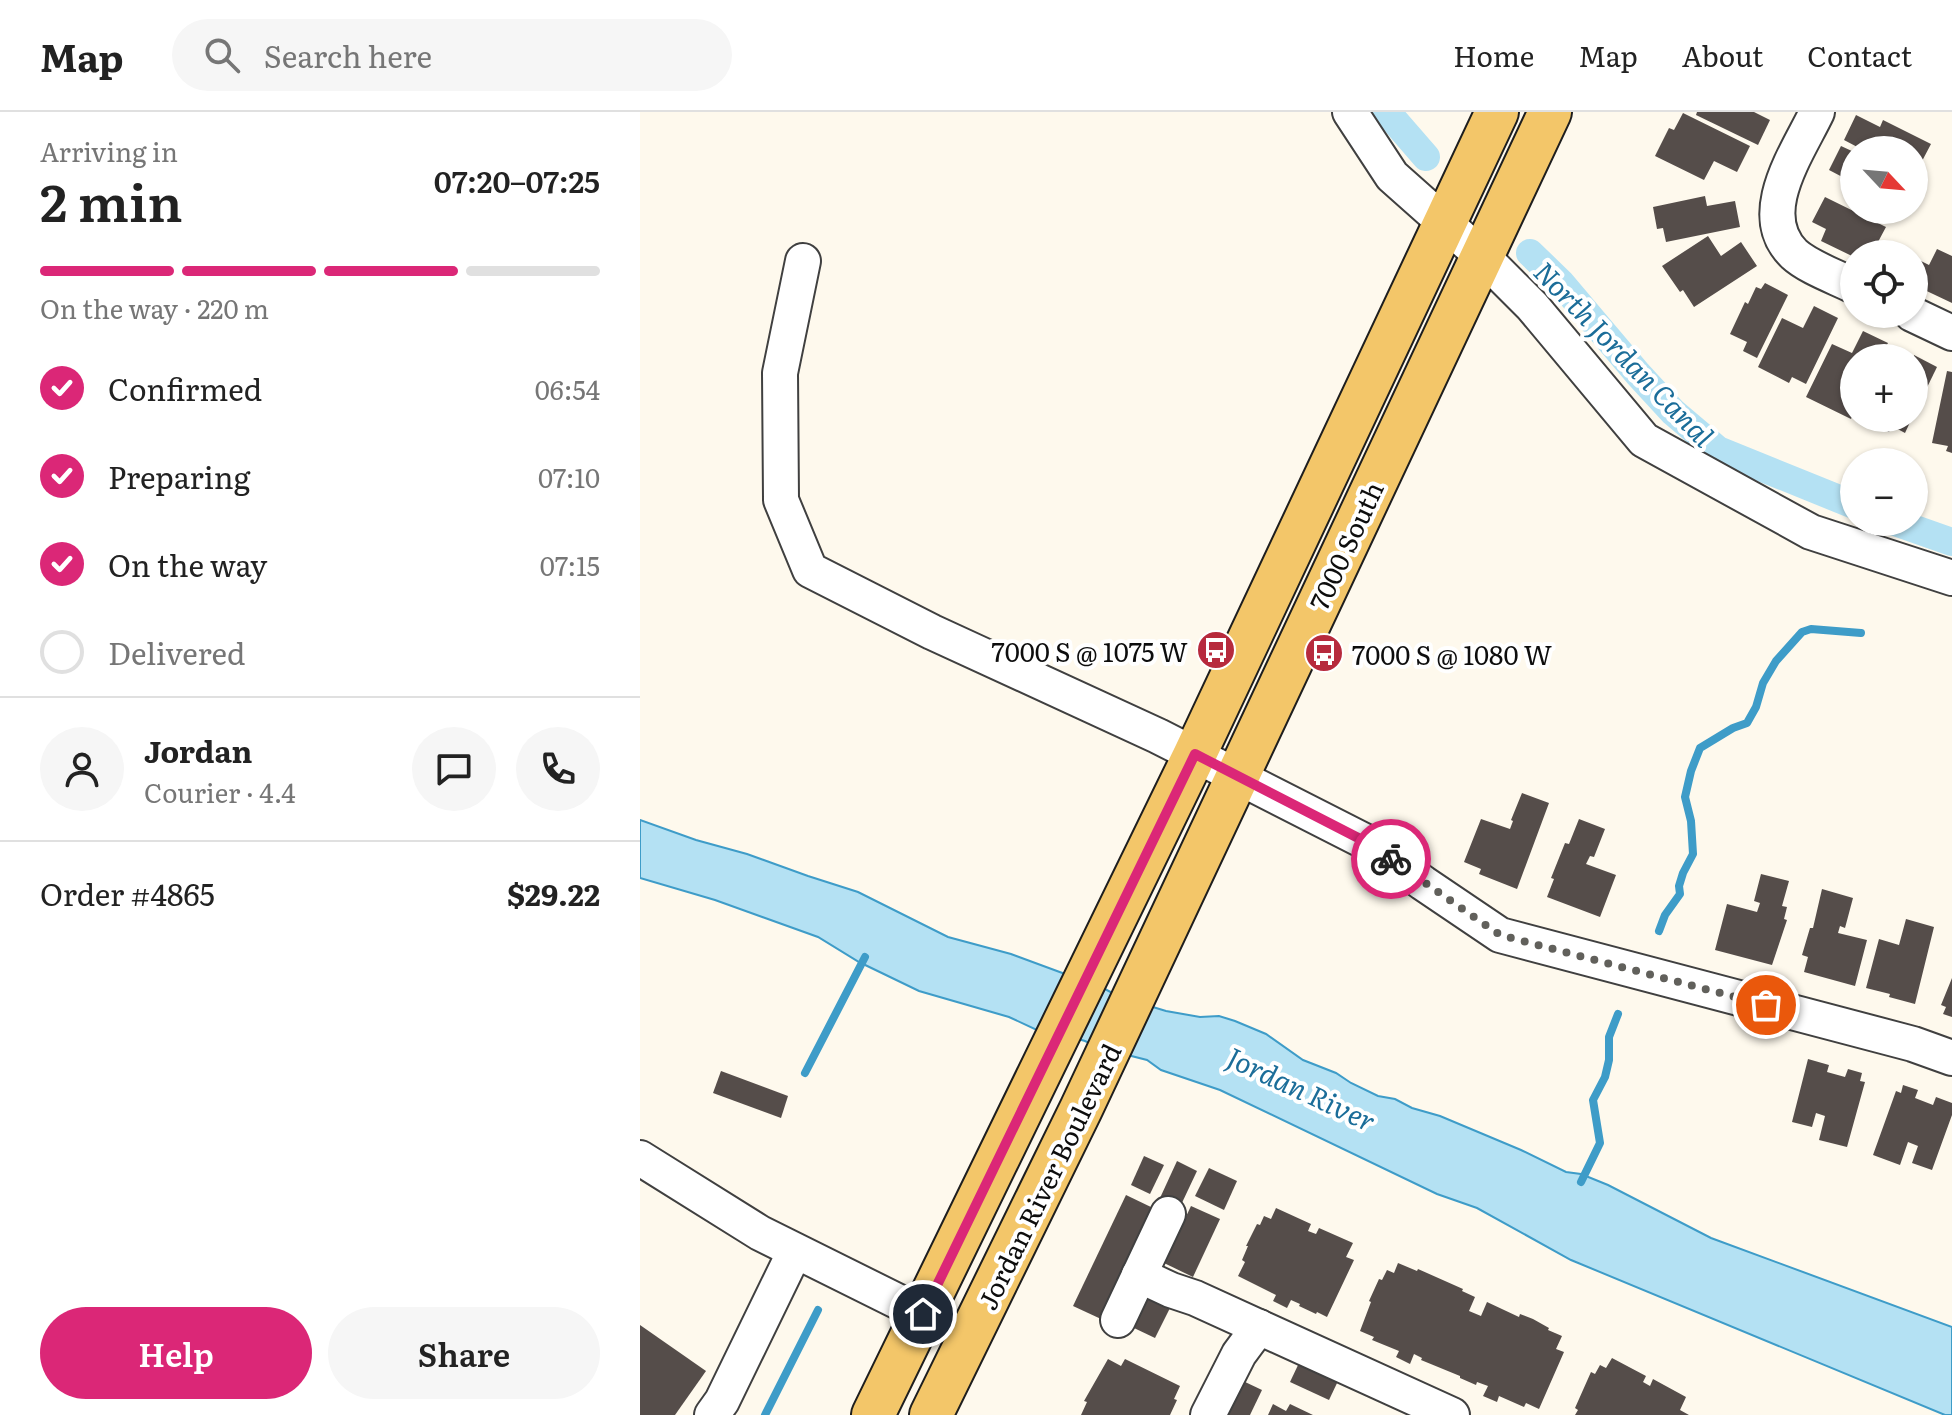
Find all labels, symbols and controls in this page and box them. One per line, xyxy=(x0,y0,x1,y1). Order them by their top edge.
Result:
search box xyxy=(172,19,732,91)
text: Map xyxy=(40,27,124,84)
icon: search xyxy=(200,33,244,77)
text: Search here xyxy=(264,33,432,77)
text: Home xyxy=(1453,34,1534,76)
text: Map xyxy=(1578,34,1638,76)
text: About xyxy=(1682,34,1763,76)
text: Contact xyxy=(1807,34,1912,76)
text: Arriving in xyxy=(40,131,178,170)
north arrow xyxy=(1840,136,1928,224)
map controls xyxy=(1840,136,1928,536)
text: 07:20–07:25 xyxy=(434,158,600,202)
text: 2 min xyxy=(40,161,183,238)
button: locate xyxy=(1840,240,1928,328)
water label: North Jordan Canal xyxy=(1525,251,1725,455)
text: On the way · 220 m xyxy=(40,288,269,327)
button: + xyxy=(1840,344,1928,432)
icon: check xyxy=(40,366,84,410)
text: Confirmed xyxy=(108,366,262,410)
text: 06:54 xyxy=(535,369,600,408)
button: − xyxy=(1840,448,1928,536)
icon: check xyxy=(40,454,84,498)
text: Preparing xyxy=(108,454,250,498)
text: 07:10 xyxy=(538,457,600,496)
street label: 7000 South xyxy=(1298,474,1392,616)
icon: check xyxy=(40,542,84,586)
text: On the way xyxy=(108,542,267,586)
text: 07:15 xyxy=(540,545,600,584)
bus stop icon: 7000 S @ 1075 W xyxy=(1195,629,1237,671)
text: Delivered xyxy=(108,630,245,674)
place label: 7000 S @ 1075 W xyxy=(992,631,1188,670)
bus stop icon: 7000 S @ 1080 W xyxy=(1303,632,1345,674)
place label: 7000 S @ 1080 W xyxy=(1352,634,1552,673)
button: person xyxy=(40,727,124,811)
button: chat xyxy=(412,727,496,811)
button: phone xyxy=(516,727,600,811)
text: Jordan xyxy=(144,728,252,772)
text: Courier · 4.4 xyxy=(144,772,296,811)
courier xyxy=(1351,819,1431,899)
icon: bike xyxy=(1369,837,1413,881)
text: Order #4865 xyxy=(40,871,215,915)
text: $29.22 xyxy=(507,871,600,915)
pin xyxy=(1732,971,1800,1039)
icon: bag xyxy=(1744,983,1788,1027)
water label: Jordan River xyxy=(1221,1035,1383,1141)
street label: Jordan River Boulevard xyxy=(967,1036,1130,1316)
pin xyxy=(889,1280,957,1348)
icon: home xyxy=(901,1292,945,1336)
button: Help xyxy=(40,1307,312,1399)
button: Share xyxy=(328,1307,600,1399)

